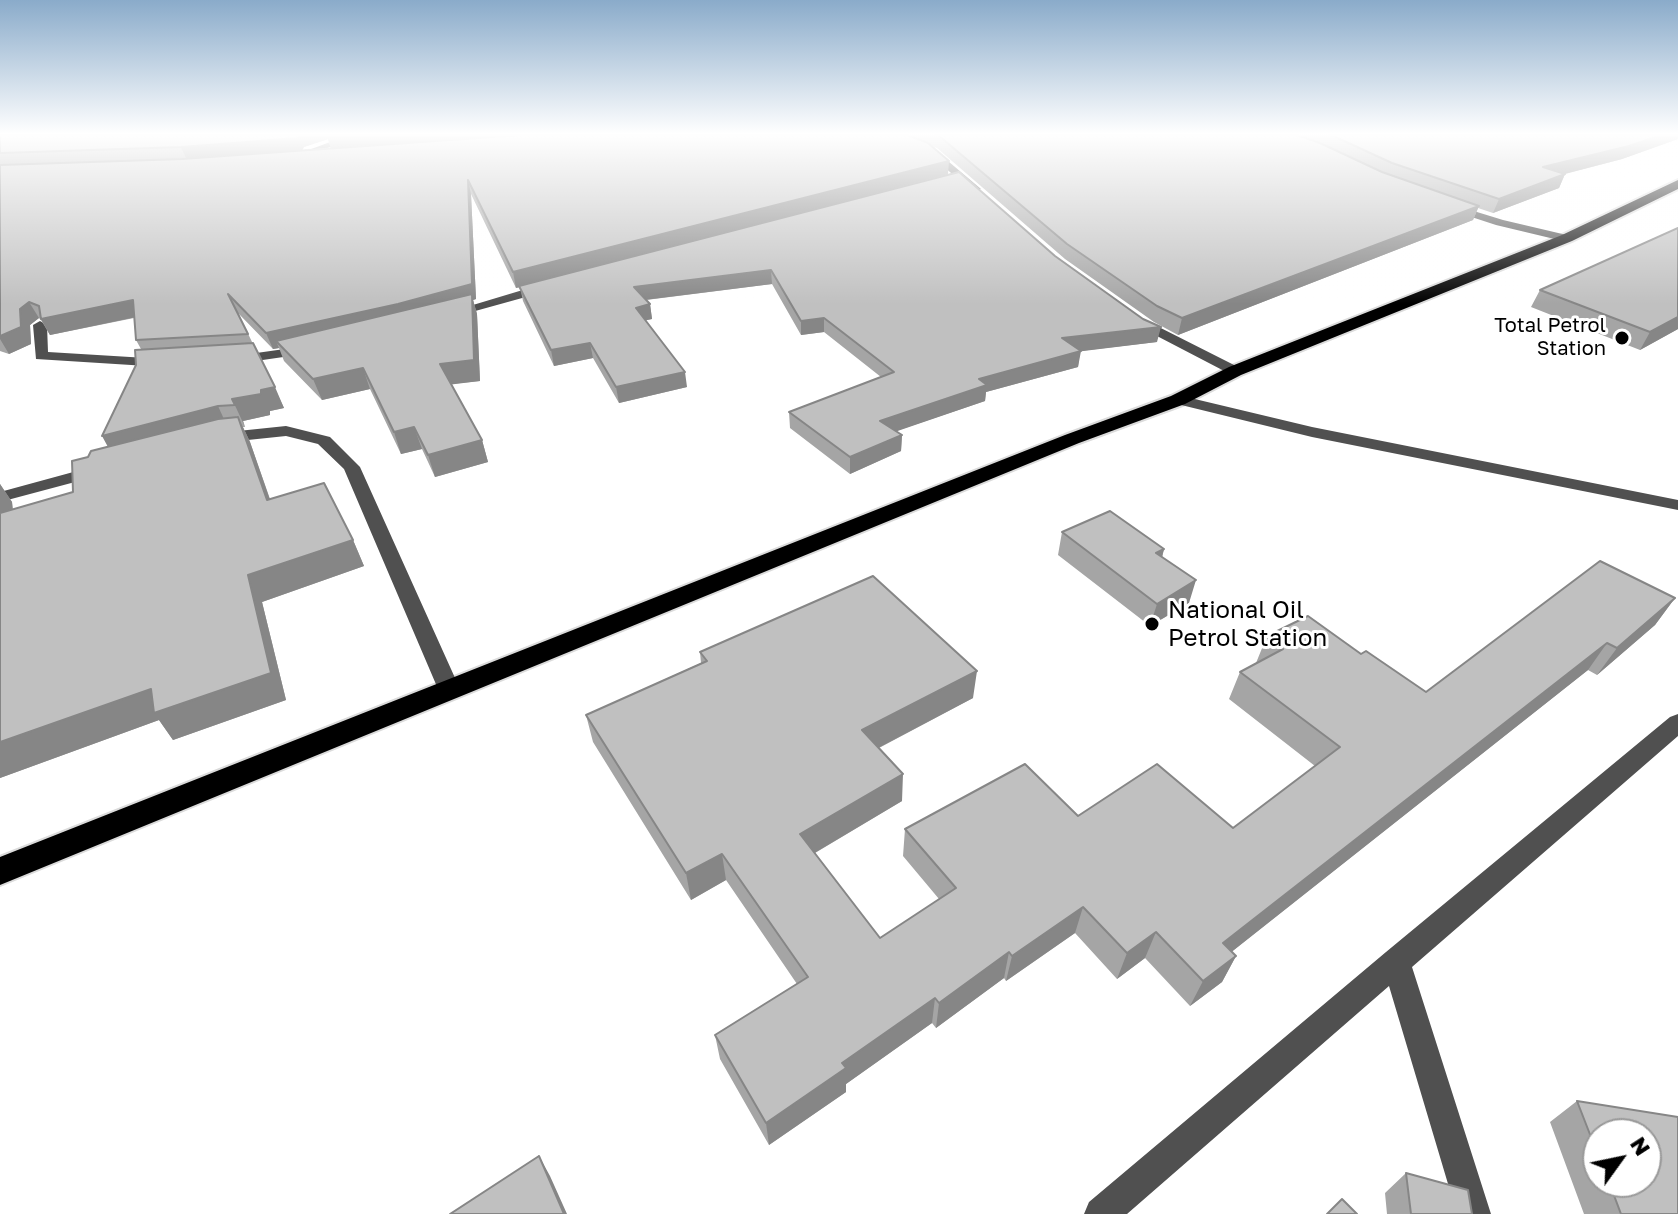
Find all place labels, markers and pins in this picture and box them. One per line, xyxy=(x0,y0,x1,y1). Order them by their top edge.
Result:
place label: Total Petrol Station xyxy=(1494,314,1606,361)
marker: Total Petrol Station xyxy=(1613,329,1631,347)
place label: National Oil Petrol Station xyxy=(1168,596,1327,652)
marker: National Oil Petrol Station xyxy=(1143,615,1161,633)

